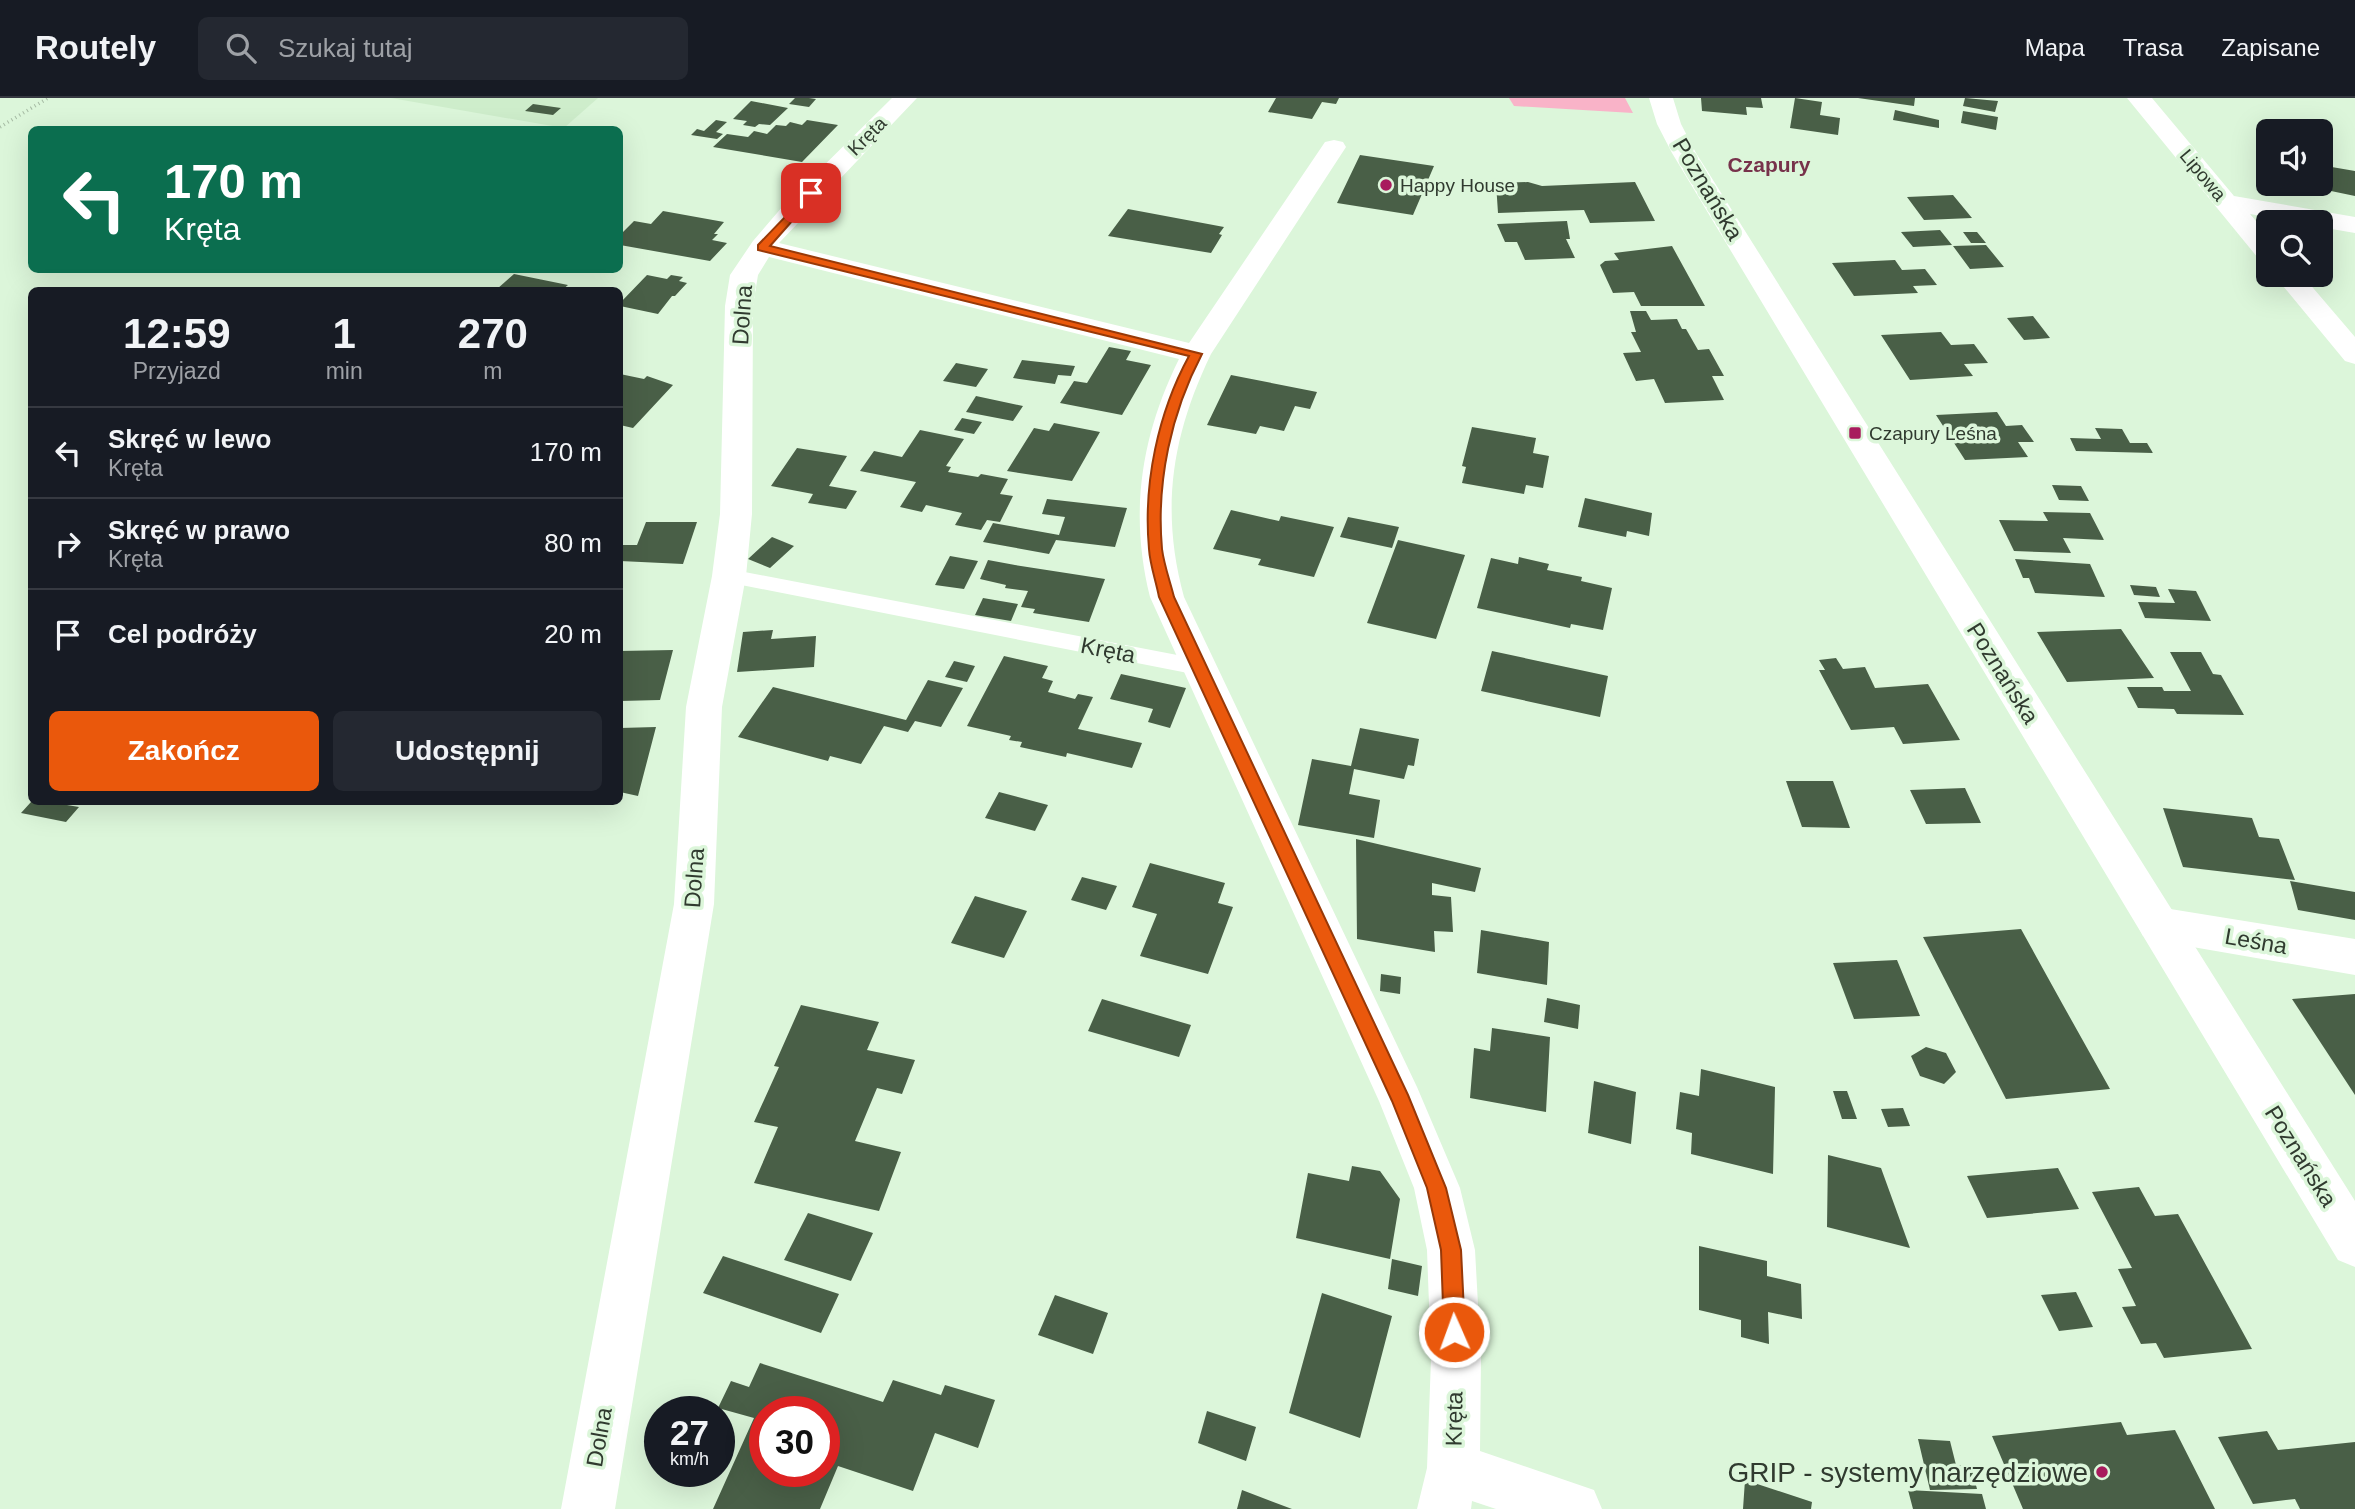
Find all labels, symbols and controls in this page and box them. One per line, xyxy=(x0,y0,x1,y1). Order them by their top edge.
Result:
search box xyxy=(198,17,688,80)
text: Routely xyxy=(35,29,156,66)
icon: search xyxy=(222,29,260,67)
text: Szukaj tutaj xyxy=(278,33,412,63)
text: Mapa xyxy=(2025,34,2085,61)
text: Trasa xyxy=(2123,34,2183,61)
text: Zapisane xyxy=(2221,34,2320,61)
street label: Kręta xyxy=(844,112,891,159)
map controls xyxy=(2256,119,2333,287)
button: sound xyxy=(2256,119,2333,196)
street label: Poznańska xyxy=(1668,134,1749,245)
street label: Lipowa xyxy=(2176,145,2231,205)
district label: Czapury xyxy=(1728,153,1811,176)
icon: left xyxy=(49,154,140,245)
text: 170 m xyxy=(164,154,303,208)
pin xyxy=(781,163,841,223)
icon: arrive xyxy=(792,174,830,212)
place label: Happy House xyxy=(1400,175,1515,196)
marker: Happy House xyxy=(1378,177,1394,193)
button: search xyxy=(2256,210,2333,287)
text: Kręta xyxy=(164,211,240,247)
street label: Dolna xyxy=(727,284,757,346)
text: 12:59 xyxy=(123,310,231,357)
text: 1 xyxy=(332,310,356,357)
text: 270 xyxy=(458,310,528,357)
text: Przyjazd xyxy=(133,358,221,384)
text: min xyxy=(326,358,363,384)
text: m xyxy=(483,358,502,384)
place label: Czapury Leśna xyxy=(1869,423,1997,444)
text: Skręć w lewo xyxy=(108,424,271,454)
marker: Czapury Leśna xyxy=(1847,425,1863,441)
icon: left xyxy=(49,434,87,472)
text: 170 m xyxy=(530,437,602,467)
text: Kręta xyxy=(108,455,163,481)
text: Skręć w prawo xyxy=(108,515,290,545)
icon: right xyxy=(49,525,87,563)
text: 80 m xyxy=(544,528,602,558)
text: Kręta xyxy=(108,546,163,572)
icon: arrive xyxy=(49,616,87,654)
street label: Poznańska xyxy=(1962,618,2044,728)
text: Cel podróży xyxy=(108,619,257,649)
text: 20 m xyxy=(544,619,602,649)
street label: Kręta xyxy=(1079,632,1138,668)
button: Zakończ xyxy=(49,711,319,791)
button: Udostępnij xyxy=(333,711,602,791)
street label: Dolna xyxy=(679,847,709,909)
street label: Leśna xyxy=(2223,923,2289,959)
street label: Poznańska xyxy=(2260,1101,2342,1211)
position arrow xyxy=(1417,1295,1491,1369)
street label: Kręta xyxy=(1441,1391,1467,1447)
speed limit sign: 30 xyxy=(749,1396,840,1487)
street label: Dolna xyxy=(581,1405,617,1469)
text: 27 xyxy=(670,1413,709,1452)
text: km/h xyxy=(670,1449,709,1469)
place label: GRIP - systemy narzędziowe xyxy=(1728,1457,2088,1488)
marker: GRIP - systemy narzędziowe xyxy=(2094,1464,2110,1480)

